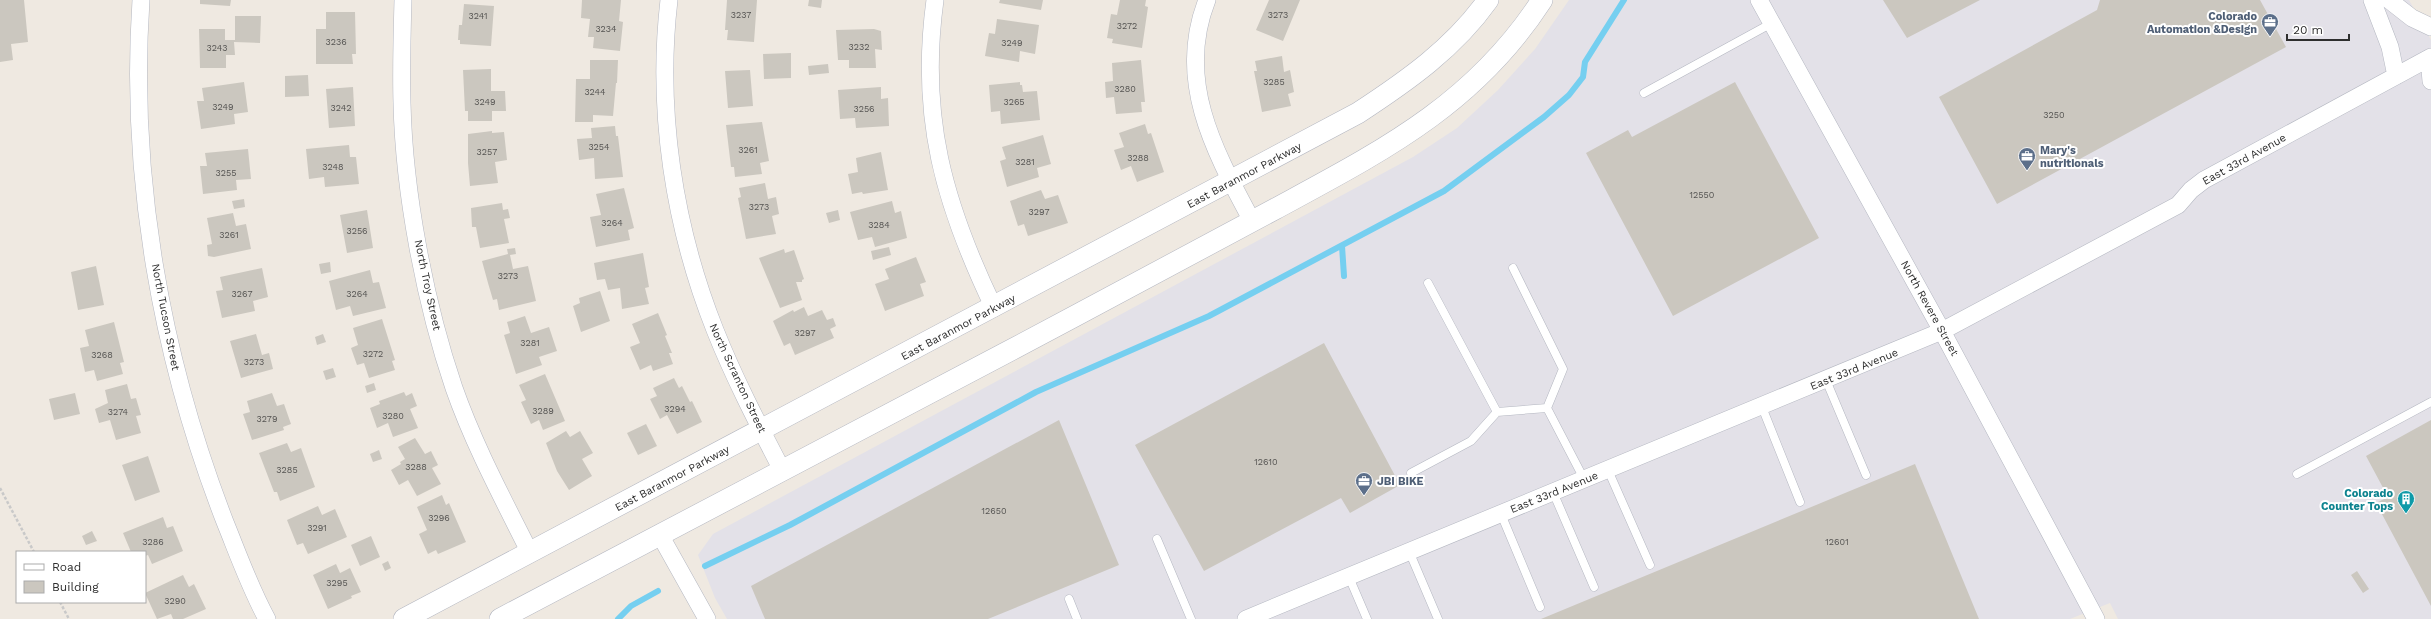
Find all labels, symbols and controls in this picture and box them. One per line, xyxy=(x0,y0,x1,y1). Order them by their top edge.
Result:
house number: 3237 xyxy=(731,10,751,20)
house number: 3273 xyxy=(1268,10,1288,20)
place label: Colorado Automation &Design xyxy=(2147,10,2257,36)
house number: 3241 xyxy=(468,11,488,21)
office icon: Colorado Automation &Design xyxy=(2260,12,2280,37)
scale bar xyxy=(2287,16,2349,42)
house number: 3272 xyxy=(1117,21,1137,31)
text: 20 m xyxy=(2293,23,2323,37)
house number: 3234 xyxy=(595,24,617,34)
house number: 3236 xyxy=(325,37,347,47)
house number: 3249 xyxy=(1001,38,1023,48)
house number: 3232 xyxy=(849,42,870,52)
house number: 3243 xyxy=(207,43,227,53)
house number: 3285 xyxy=(1263,77,1285,87)
house number: 3280 xyxy=(1114,84,1136,94)
house number: 3244 xyxy=(584,87,606,97)
house number: 3249 xyxy=(474,97,496,107)
house number: 3265 xyxy=(1003,97,1025,107)
house number: 3249 xyxy=(212,102,234,112)
house number: 3242 xyxy=(331,103,351,113)
house number: 3256 xyxy=(853,104,875,114)
house number: 3250 xyxy=(2043,110,2065,120)
street label: East 33rd Avenue xyxy=(2200,131,2288,188)
street label: East Baranmor Parkway xyxy=(1185,140,1304,211)
house number: 3254 xyxy=(588,142,610,152)
place label: Mary's nutritionals xyxy=(2040,144,2104,170)
house number: 3261 xyxy=(738,145,758,155)
office icon: Mary's nutritionals xyxy=(2017,146,2037,171)
house number: 3257 xyxy=(477,147,497,157)
house number: 3288 xyxy=(1127,153,1149,163)
house number: 3281 xyxy=(1015,157,1035,167)
house number: 3248 xyxy=(322,162,344,172)
house number: 3255 xyxy=(216,168,236,178)
house number: 12550 xyxy=(1690,190,1715,200)
house number: 3273 xyxy=(749,202,769,212)
house number: 3297 xyxy=(1029,207,1049,217)
house number: 3264 xyxy=(601,218,623,228)
house number: 3284 xyxy=(868,220,890,230)
house number: 3256 xyxy=(346,226,368,236)
house number: 3261 xyxy=(219,230,239,240)
street label: North Troy Street xyxy=(412,239,444,332)
street label: North Revere Street xyxy=(1898,258,1961,358)
street label: North Tucson Street xyxy=(149,263,182,372)
house number: 3273 xyxy=(498,271,518,281)
house number: 3267 xyxy=(232,289,252,299)
house number: 3264 xyxy=(346,289,368,299)
street label: East Baranmor Parkway xyxy=(899,292,1018,363)
street label: North Scranton Street xyxy=(706,321,769,435)
house number: 3297 xyxy=(795,328,815,338)
house number: 3281 xyxy=(520,338,540,348)
street label: East 33rd Avenue xyxy=(1808,346,1900,393)
house number: 3272 xyxy=(363,349,383,359)
house number: 3268 xyxy=(91,350,113,360)
house number: 3273 xyxy=(244,357,264,367)
house number: 3294 xyxy=(664,404,686,414)
house number: 3289 xyxy=(532,406,554,416)
house number: 3274 xyxy=(108,407,129,417)
house number: 3280 xyxy=(382,411,404,421)
house number: 3279 xyxy=(257,414,277,424)
street label: East Baranmor Parkway xyxy=(613,443,732,514)
house number: 12610 xyxy=(1254,457,1278,467)
house number: 3288 xyxy=(405,462,427,472)
house number: 3285 xyxy=(276,465,298,475)
street label: East 33rd Avenue xyxy=(1508,469,1600,516)
office icon: JBI BIKE xyxy=(1354,471,1374,496)
place label: JBI BIKE xyxy=(1377,475,1424,488)
place label: Colorado Counter Tops xyxy=(2321,487,2393,513)
building icon: Colorado Counter Tops xyxy=(2396,489,2416,514)
house number: 12650 xyxy=(981,506,1007,516)
house number: 3296 xyxy=(428,513,450,523)
house number: 3291 xyxy=(307,523,327,533)
house number: 3286 xyxy=(142,537,164,547)
house number: 12601 xyxy=(1825,537,1849,547)
legend xyxy=(16,551,146,603)
text: Road xyxy=(52,560,81,574)
house number: 3295 xyxy=(326,578,348,588)
text: Building xyxy=(52,580,99,594)
house number: 3290 xyxy=(164,596,186,606)

